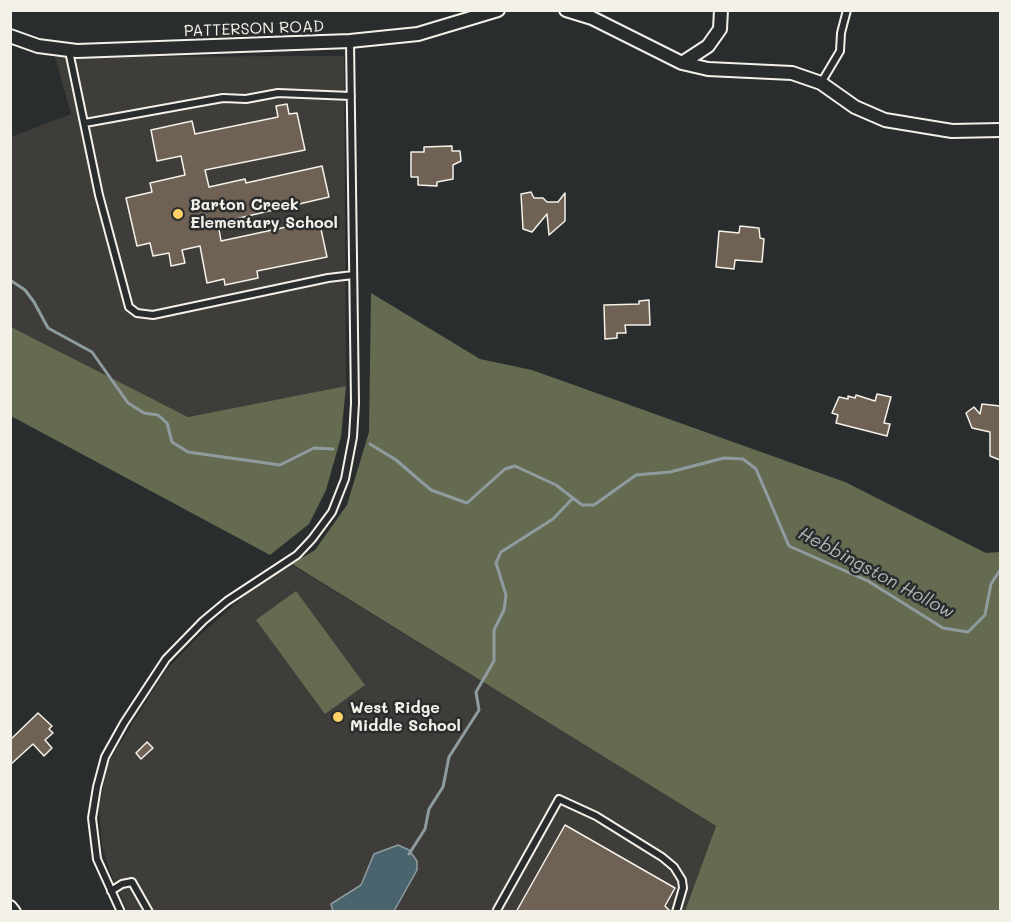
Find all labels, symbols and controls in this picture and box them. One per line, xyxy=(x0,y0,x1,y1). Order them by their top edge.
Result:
street label: PATTERSON ROAD xyxy=(183,17,325,41)
place label: Barton Creek Elementary School xyxy=(190,195,338,233)
marker: Barton Creek Elementary School xyxy=(171,207,185,221)
water label: Hebbingston Hollow xyxy=(795,523,957,623)
place label: West Ridge Middle School xyxy=(350,698,461,736)
marker: West Ridge Middle School xyxy=(331,710,345,724)

